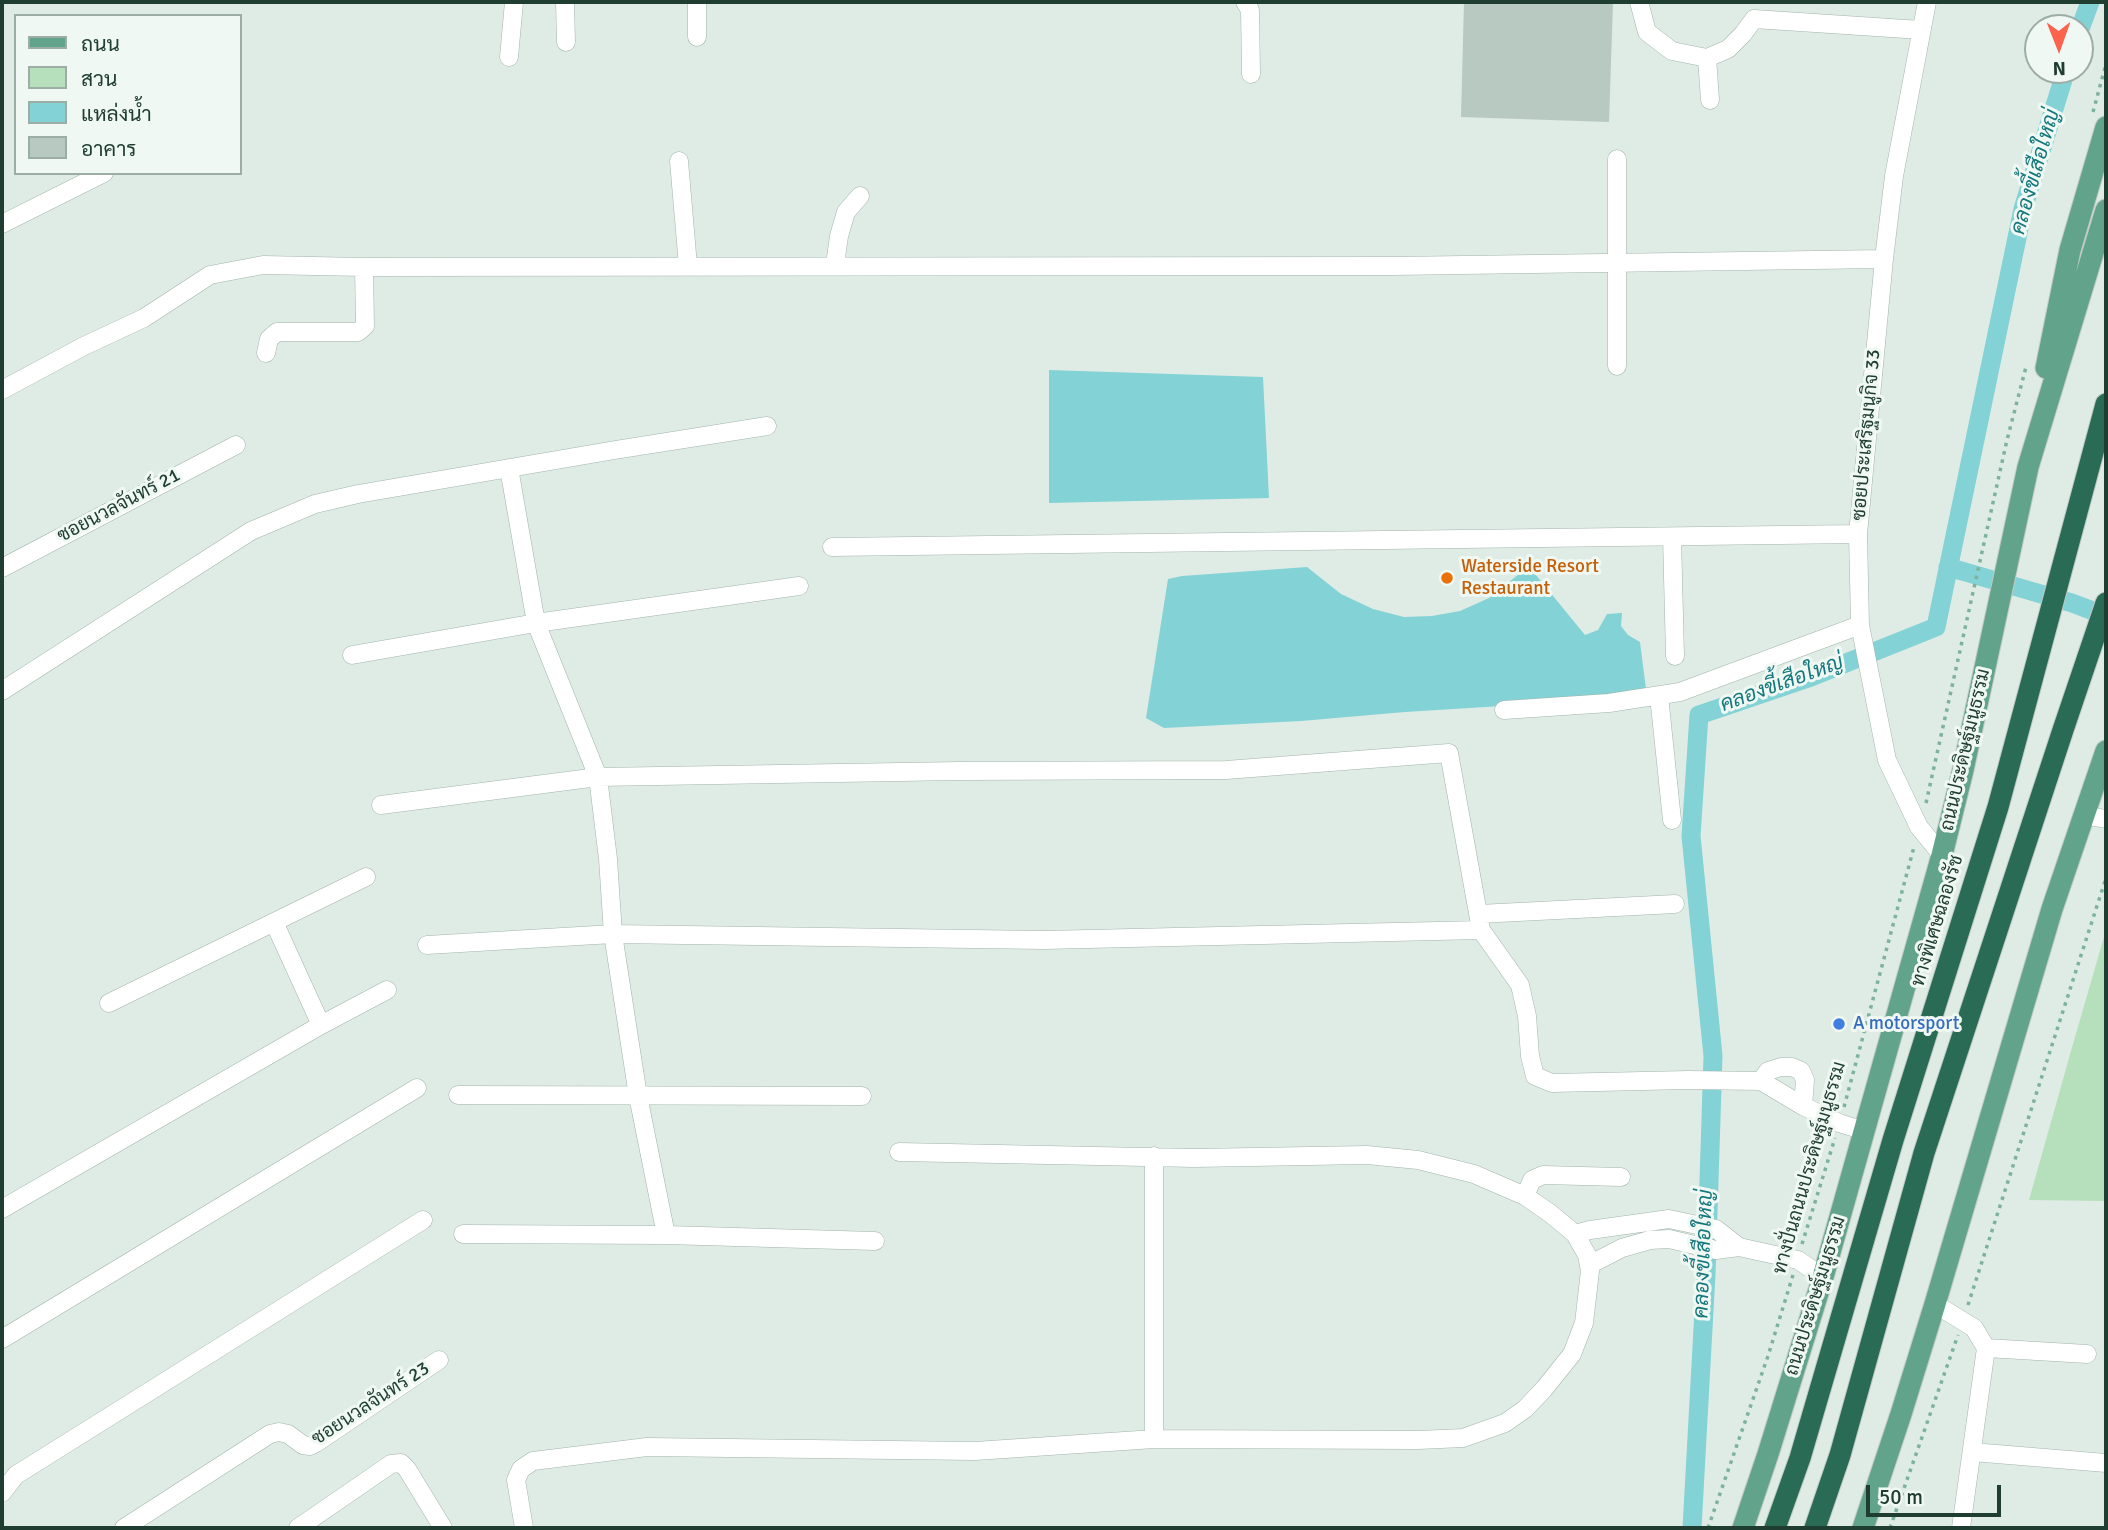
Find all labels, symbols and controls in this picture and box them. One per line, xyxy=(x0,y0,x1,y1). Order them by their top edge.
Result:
legend xyxy=(14,14,242,175)
north arrow xyxy=(2024,14,2094,84)
text: ถนน xyxy=(81,31,120,57)
text: N xyxy=(2053,56,2066,80)
text: สวน xyxy=(81,66,117,92)
text: แหล่งน้ำ xyxy=(81,101,152,127)
water label: คลองขี้เสือใหญ่ xyxy=(2006,106,2066,238)
text: อาคาร xyxy=(81,136,137,162)
street label: ซอยประเสริฐมนูกิจ 33 xyxy=(1848,348,1886,522)
street label: ซอยนวลจันทร์ 21 xyxy=(54,464,184,548)
place label: Waterside Resort Restaurant xyxy=(1461,556,1599,600)
marker: Waterside Resort Restaurant xyxy=(1439,570,1455,586)
water label: คลองขี้เสือใหญ่ xyxy=(1717,650,1847,718)
street label: ถนนประดิษฐ์มนูธรรม xyxy=(1936,667,1996,833)
street label: ทางพิเศษฉลองรัช xyxy=(1907,852,1969,990)
place label: A motorsport xyxy=(1853,1013,1959,1035)
marker: A motorsport xyxy=(1831,1016,1847,1032)
street label: ทางปั่นถนนประดิษฐ์มนูธรรม xyxy=(1769,1059,1851,1277)
water label: คลองขี้เสือใหญ่ xyxy=(1689,1189,1719,1319)
street label: ถนนประดิษฐ์มนูธรรม xyxy=(1781,1214,1851,1378)
street label: ซอยนวลจันทร์ 23 xyxy=(308,1358,434,1450)
scale bar xyxy=(1870,1470,2005,1514)
text: 50 m xyxy=(1879,1484,1923,1510)

